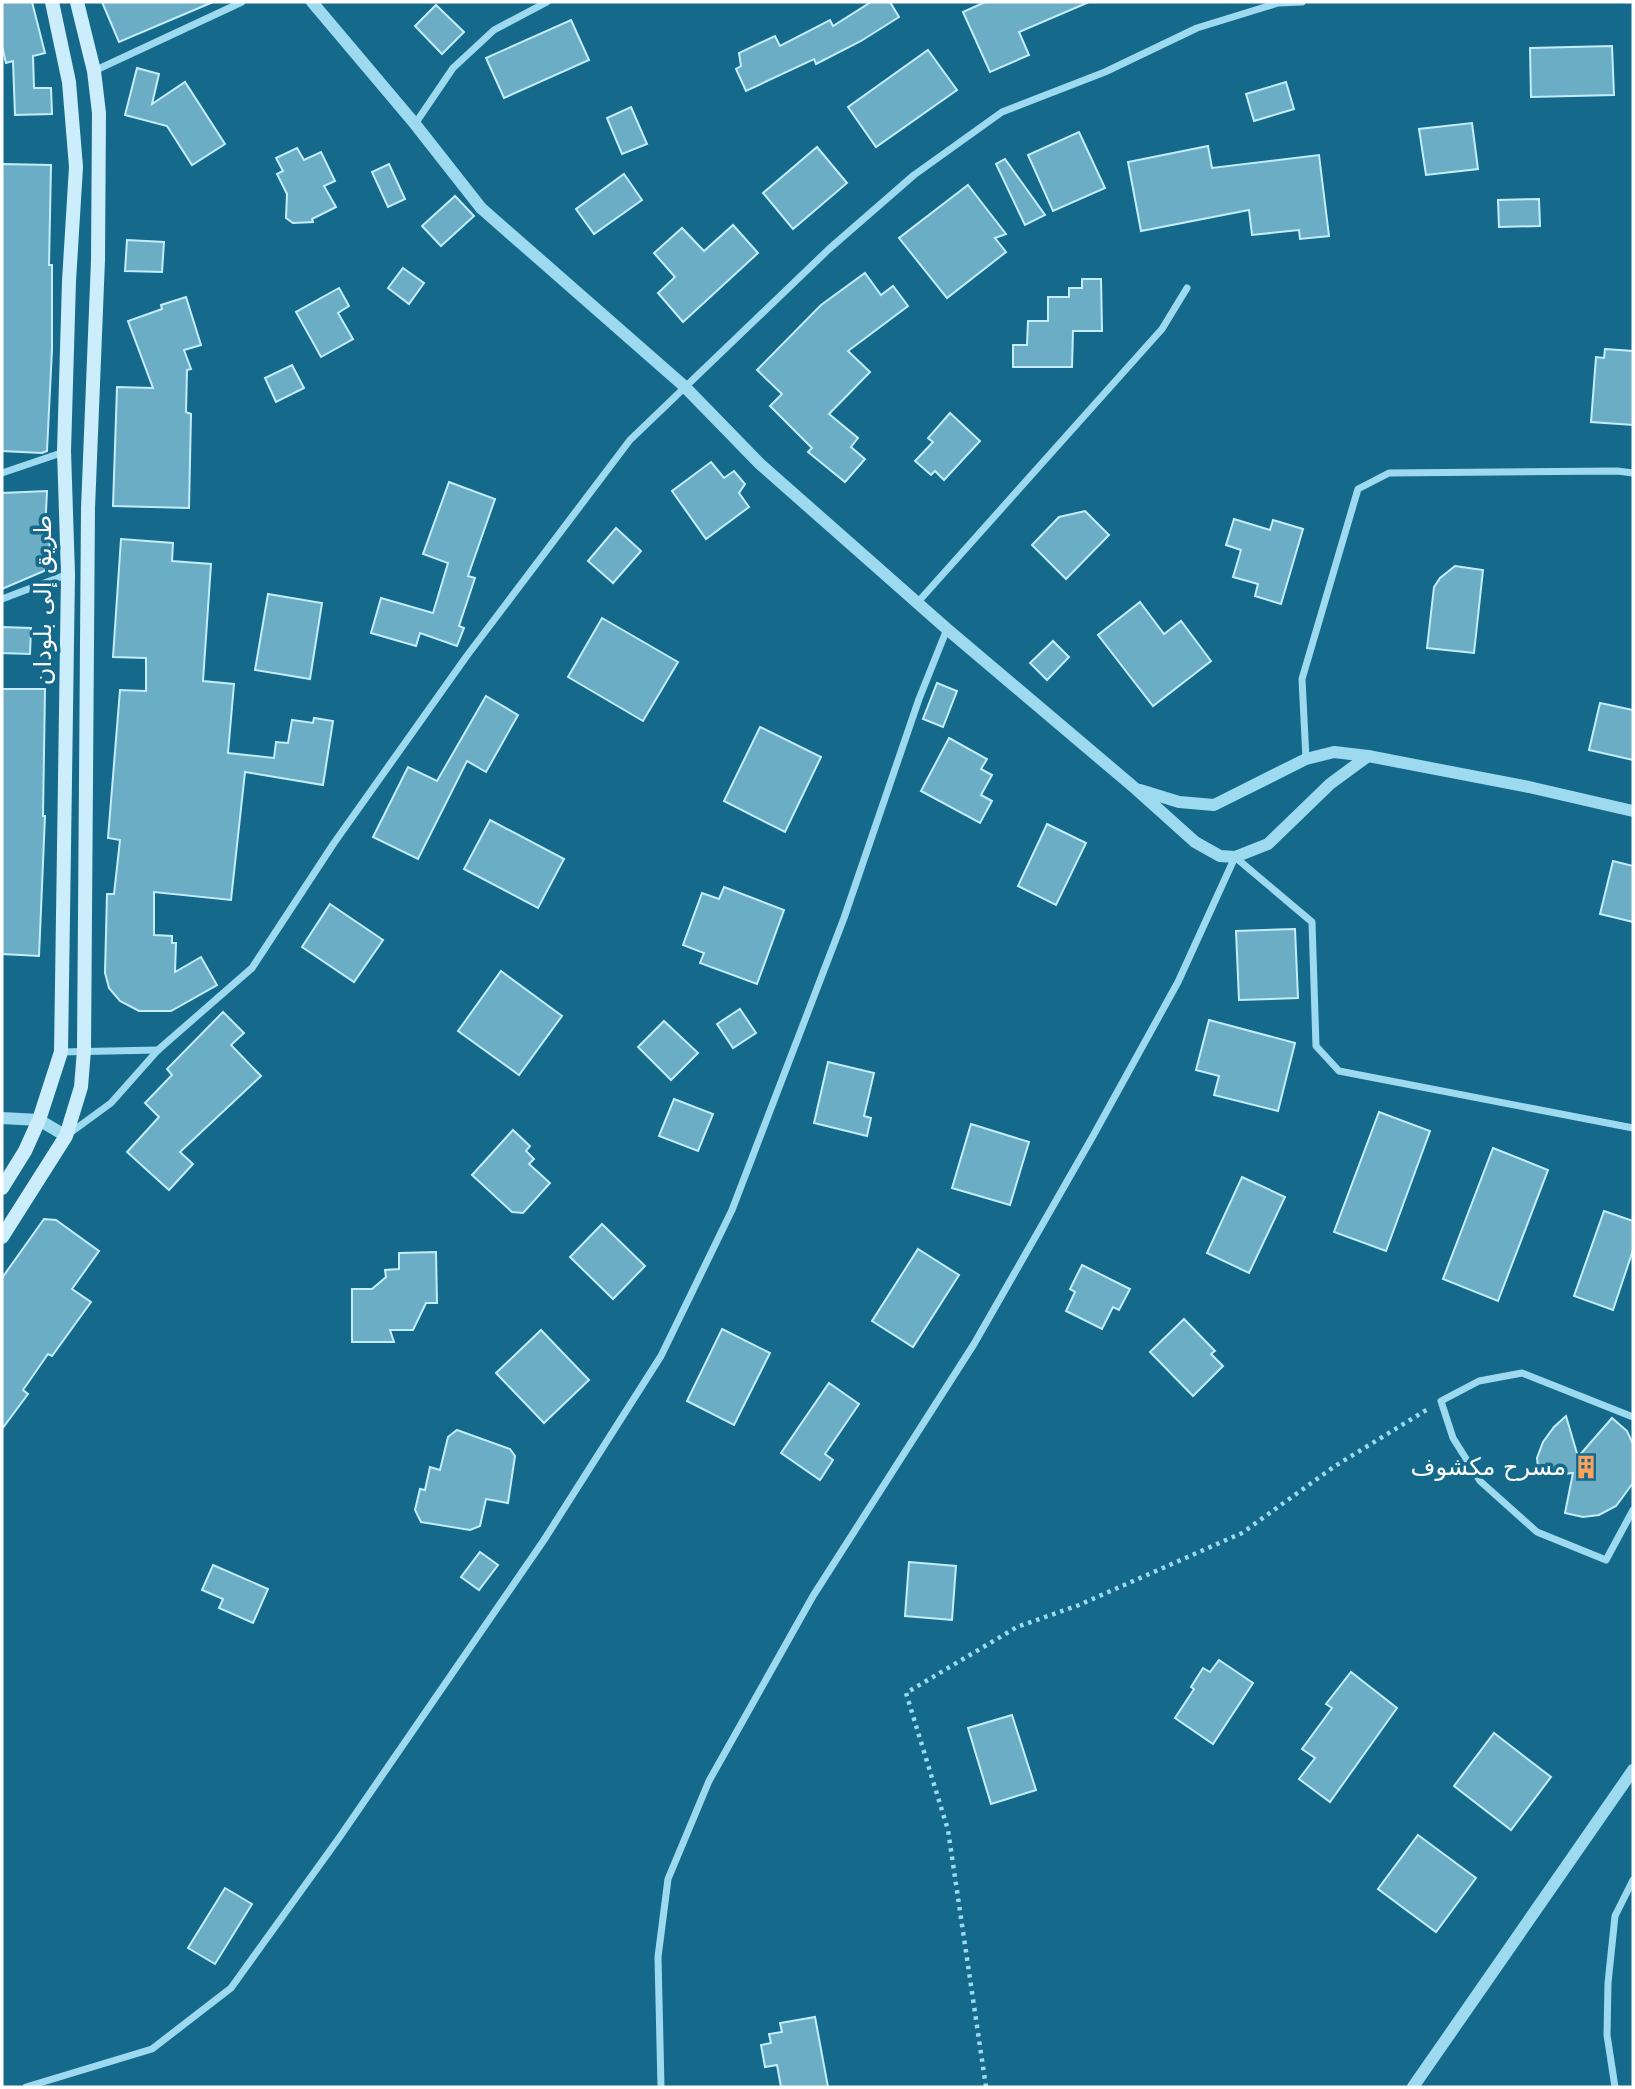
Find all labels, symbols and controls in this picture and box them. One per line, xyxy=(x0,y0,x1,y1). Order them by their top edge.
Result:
street label: طريق إلى بلودان xyxy=(29,515,58,685)
place label: مسرح مكشوف xyxy=(1411,1453,1566,1481)
building icon: مسرح مكشوف xyxy=(1572,1453,1600,1481)

